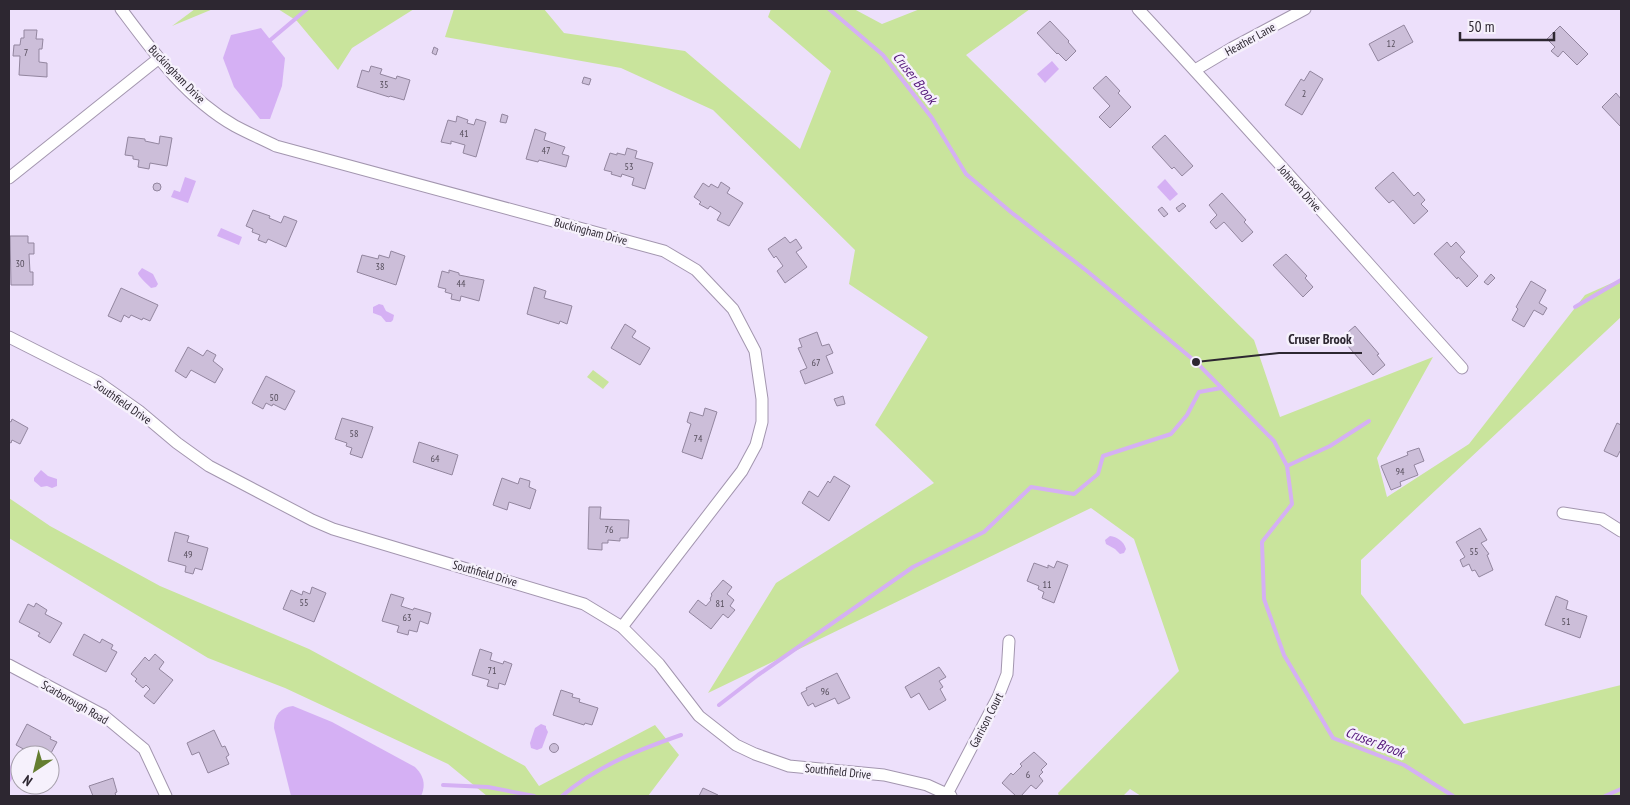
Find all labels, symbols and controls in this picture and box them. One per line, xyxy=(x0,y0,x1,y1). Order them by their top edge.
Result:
scale bar xyxy=(1460,10,1554,42)
text: 50 m xyxy=(1468,17,1494,36)
street label: Heather Lane xyxy=(1222,19,1278,59)
house number: 12 xyxy=(1387,37,1396,50)
street label: Buckingham Drive xyxy=(146,42,209,106)
house number: 7 xyxy=(24,46,28,59)
water label: Cruser Brook xyxy=(889,48,942,109)
house number: 35 xyxy=(380,78,389,91)
house number: 2 xyxy=(1302,87,1306,100)
house number: 41 xyxy=(460,127,469,140)
house number: 47 xyxy=(542,144,551,157)
house number: 53 xyxy=(625,160,634,173)
street label: Johnson Drive xyxy=(1275,161,1325,214)
street label: Buckingham Drive xyxy=(553,214,629,248)
house number: 30 xyxy=(16,257,25,270)
house number: 38 xyxy=(376,260,385,273)
house number: 44 xyxy=(457,277,466,290)
callout: Cruser Brook xyxy=(1279,324,1362,353)
text: Cruser Brook xyxy=(1288,330,1352,348)
house number: 67 xyxy=(812,356,821,369)
street label: Southfield Drive xyxy=(91,377,155,427)
house number: 50 xyxy=(270,391,279,404)
house number: 58 xyxy=(350,427,359,440)
house number: 74 xyxy=(694,432,703,445)
house number: 64 xyxy=(431,452,440,465)
house number: 94 xyxy=(1396,465,1405,478)
house number: 76 xyxy=(605,523,614,536)
house number: 55 xyxy=(1470,545,1479,558)
house number: 49 xyxy=(184,548,193,561)
street label: Southfield Drive xyxy=(451,557,519,589)
house number: 11 xyxy=(1043,578,1052,591)
house number: 55 xyxy=(300,596,309,609)
house number: 81 xyxy=(716,597,725,610)
house number: 63 xyxy=(403,611,412,624)
house number: 51 xyxy=(1562,615,1571,628)
house number: 71 xyxy=(488,664,497,677)
street label: Scarborough Road xyxy=(39,677,111,727)
house number: 96 xyxy=(821,685,830,698)
street label: Garrison Court xyxy=(966,690,1006,750)
water label: Cruser Brook xyxy=(1343,723,1408,762)
north arrow xyxy=(10,745,60,795)
street label: Southfield Drive xyxy=(804,760,872,782)
house number: 6 xyxy=(1026,768,1031,781)
text: N xyxy=(19,771,36,790)

